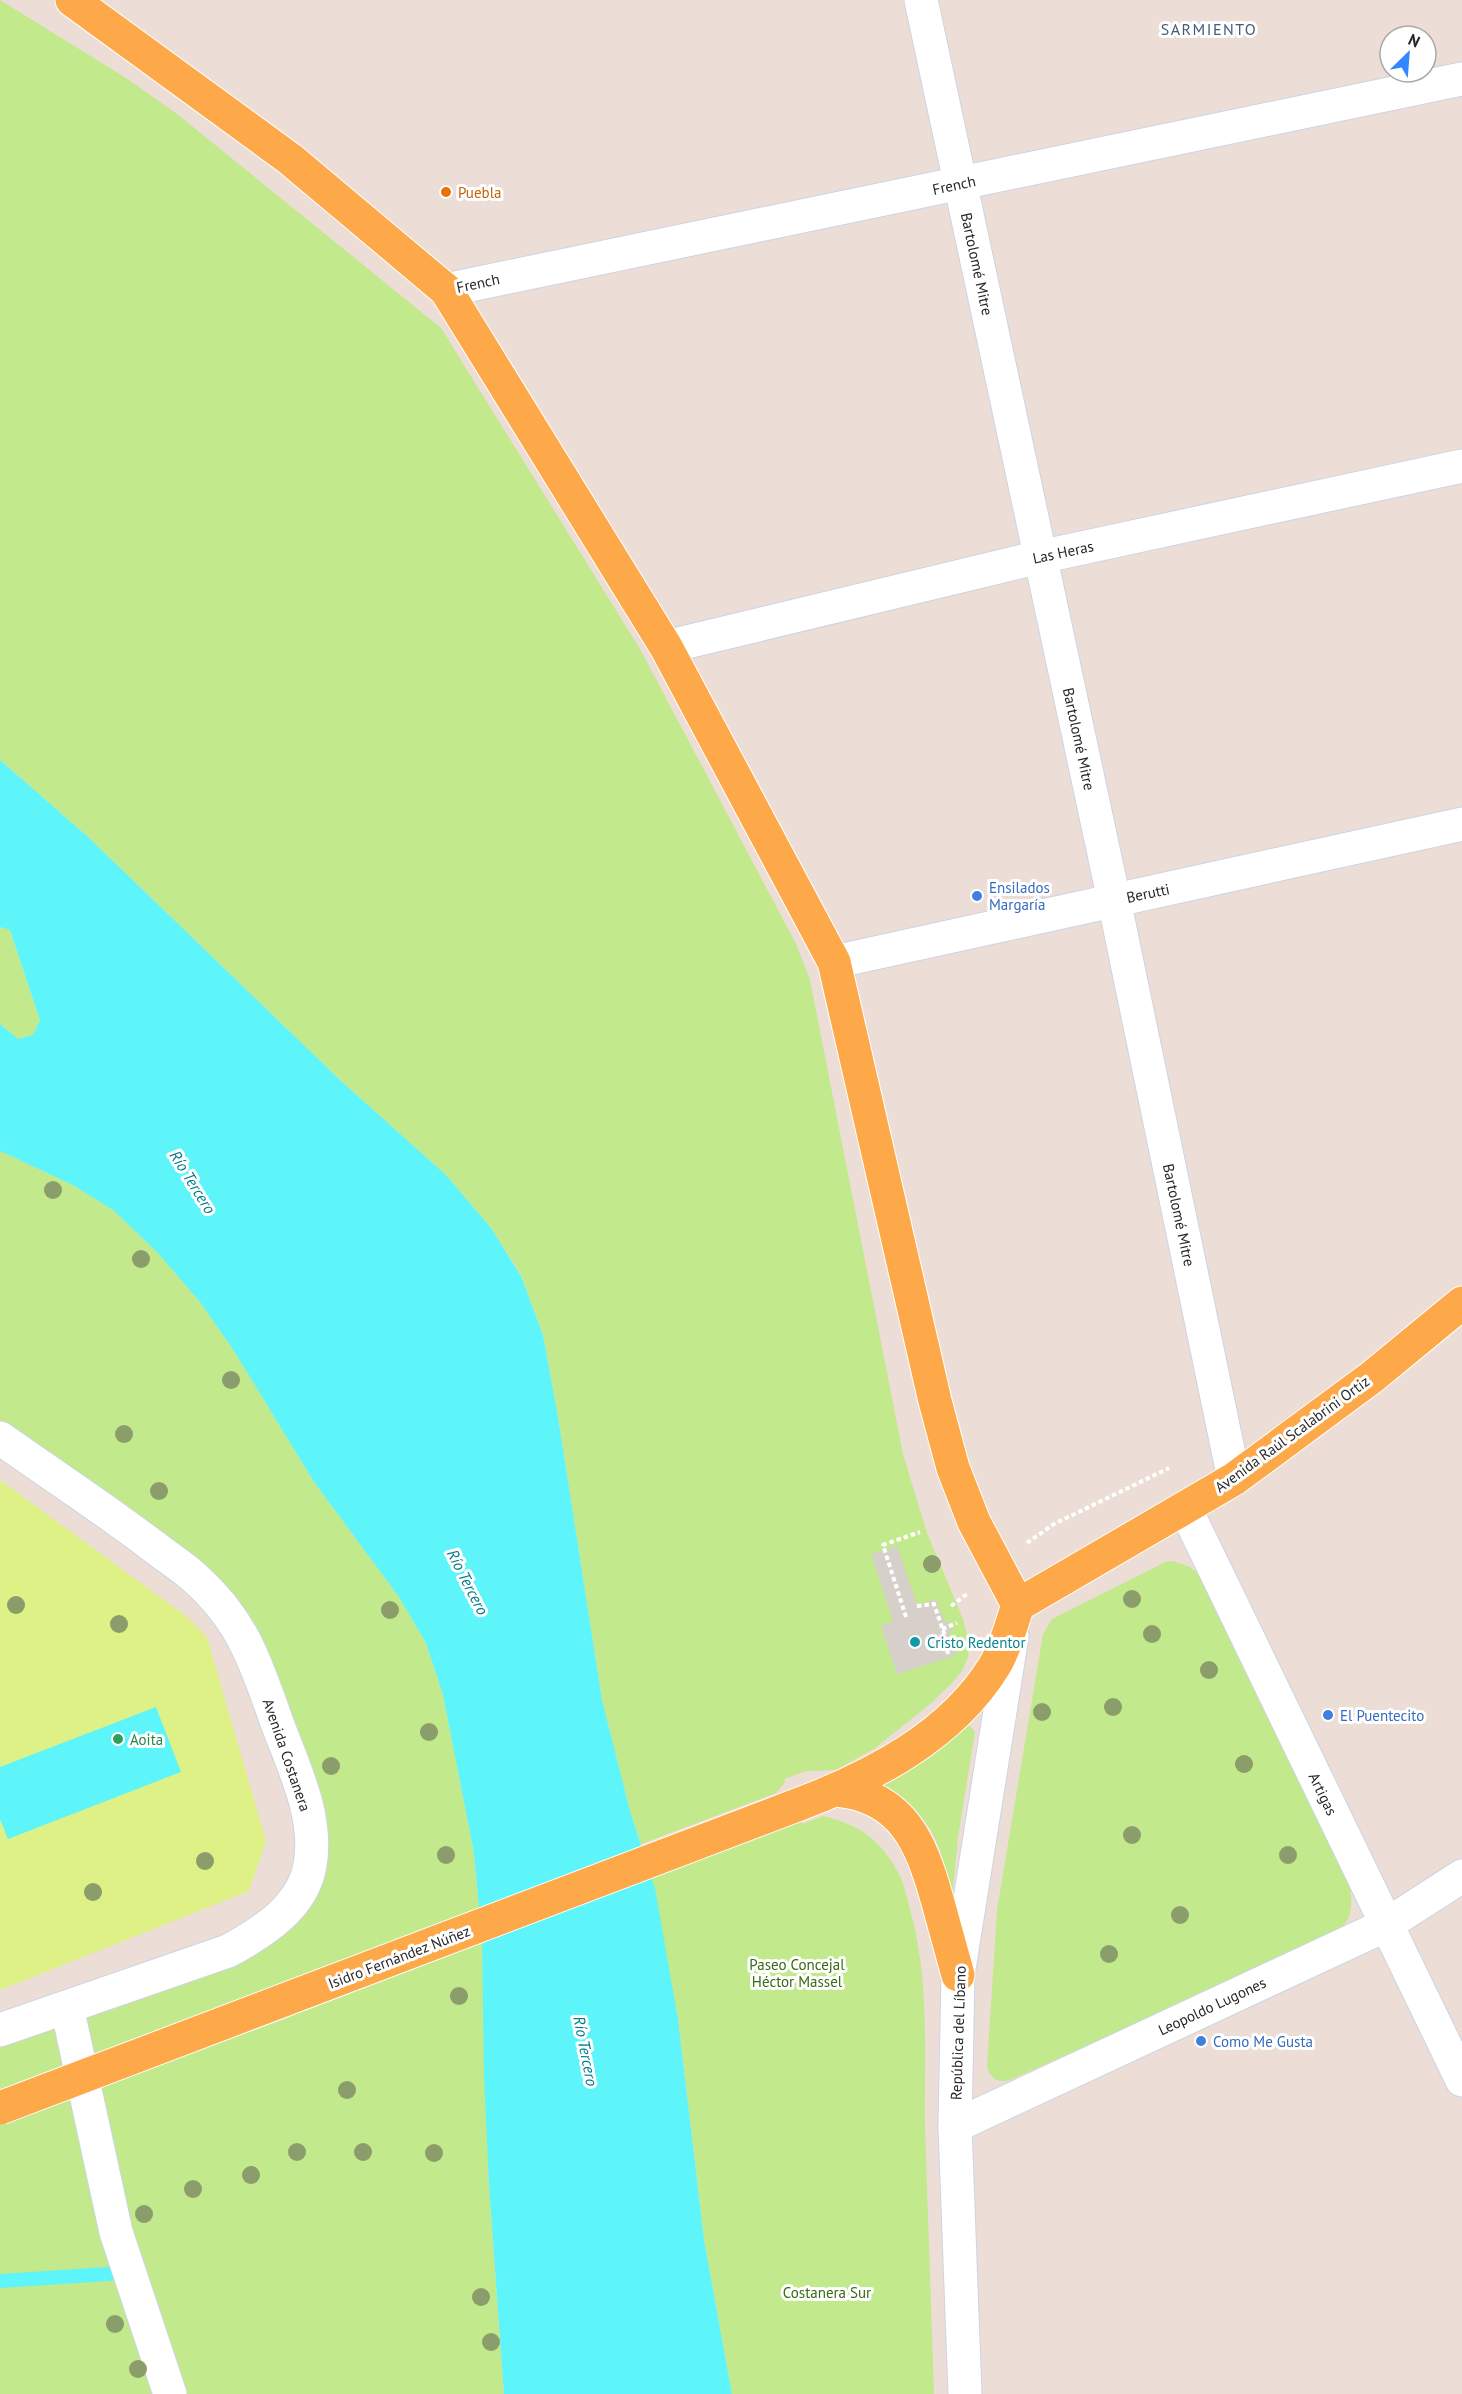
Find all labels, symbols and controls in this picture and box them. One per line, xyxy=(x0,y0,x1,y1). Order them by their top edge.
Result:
district label: SARMIENTO xyxy=(1161,19,1257,39)
north arrow xyxy=(1378,24,1438,84)
text: N xyxy=(1405,29,1423,52)
street label: French xyxy=(931,171,977,199)
place label: Puebla xyxy=(458,183,502,202)
marker: Puebla xyxy=(439,185,453,199)
street label: Bartolomé Mitre xyxy=(957,211,997,317)
street label: French xyxy=(455,269,501,297)
street label: Las Heras xyxy=(1031,536,1095,568)
street label: Bartolomé Mitre xyxy=(1059,686,1099,792)
place label: Ensilados Margaría xyxy=(989,878,1050,914)
street label: Berutti xyxy=(1125,879,1171,907)
marker: Ensilados Margaría xyxy=(970,889,984,903)
water label: Río Tercero xyxy=(166,1147,220,1217)
street label: Bartolomé Mitre xyxy=(1159,1162,1199,1268)
street label: Avenida Raúl Scalabrini Ortiz xyxy=(1211,1372,1373,1496)
water label: Río Tercero xyxy=(443,1546,493,1618)
place label: Cristo Redentor xyxy=(927,1633,1026,1652)
marker: Cristo Redentor xyxy=(908,1635,922,1649)
street label: Avenida Costanera xyxy=(259,1696,315,1814)
place label: El Puentecito xyxy=(1340,1706,1424,1725)
marker: El Puentecito xyxy=(1321,1708,1335,1722)
place label: Aoita xyxy=(130,1730,163,1749)
marker: Aoita xyxy=(111,1732,125,1746)
street label: Artigas xyxy=(1305,1770,1341,1818)
street label: Isidro Fernández Núñez xyxy=(325,1921,473,1993)
park label: Paseo Concejal Héctor Massel xyxy=(749,1955,845,1991)
street label: República del Líbano xyxy=(946,1966,970,2100)
street label: Leopoldo Lugones xyxy=(1155,1973,1269,2039)
water label: Río Tercero xyxy=(569,2014,603,2088)
place label: Como Me Gusta xyxy=(1213,2032,1313,2051)
marker: Como Me Gusta xyxy=(1194,2034,1208,2048)
park label: Costanera Sur xyxy=(783,2283,871,2302)

